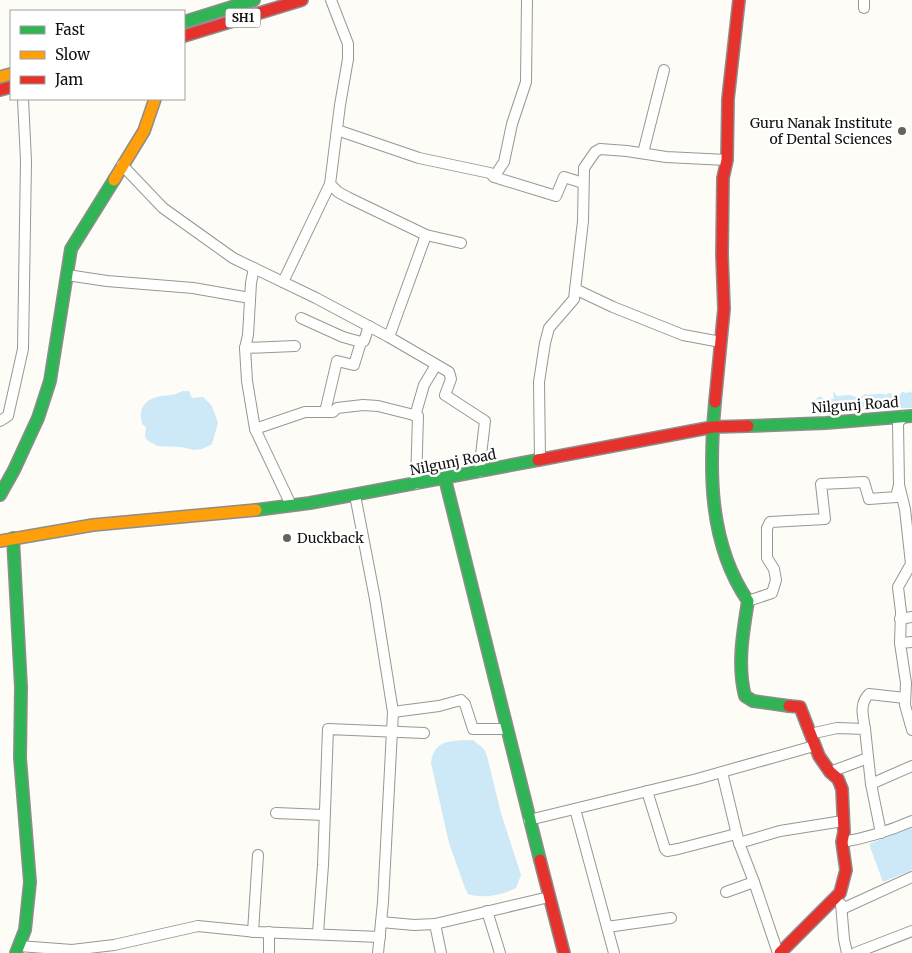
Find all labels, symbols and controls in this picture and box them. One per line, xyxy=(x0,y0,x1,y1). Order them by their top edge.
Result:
road number: SH1 xyxy=(226,8,260,28)
legend xyxy=(10,10,185,100)
text: Fast xyxy=(55,20,85,39)
text: Slow xyxy=(55,45,90,64)
text: Jam xyxy=(54,70,83,89)
place label: Guru Nanak Institute of Dental Sciences xyxy=(750,114,892,148)
marker: Guru Nanak Institute of Dental Sciences xyxy=(896,125,908,137)
street label: Nilgunj Road xyxy=(811,393,900,417)
street label: Nilgunj Road xyxy=(408,445,498,479)
place label: Duckback xyxy=(297,529,364,547)
marker: Duckback xyxy=(281,532,293,544)

